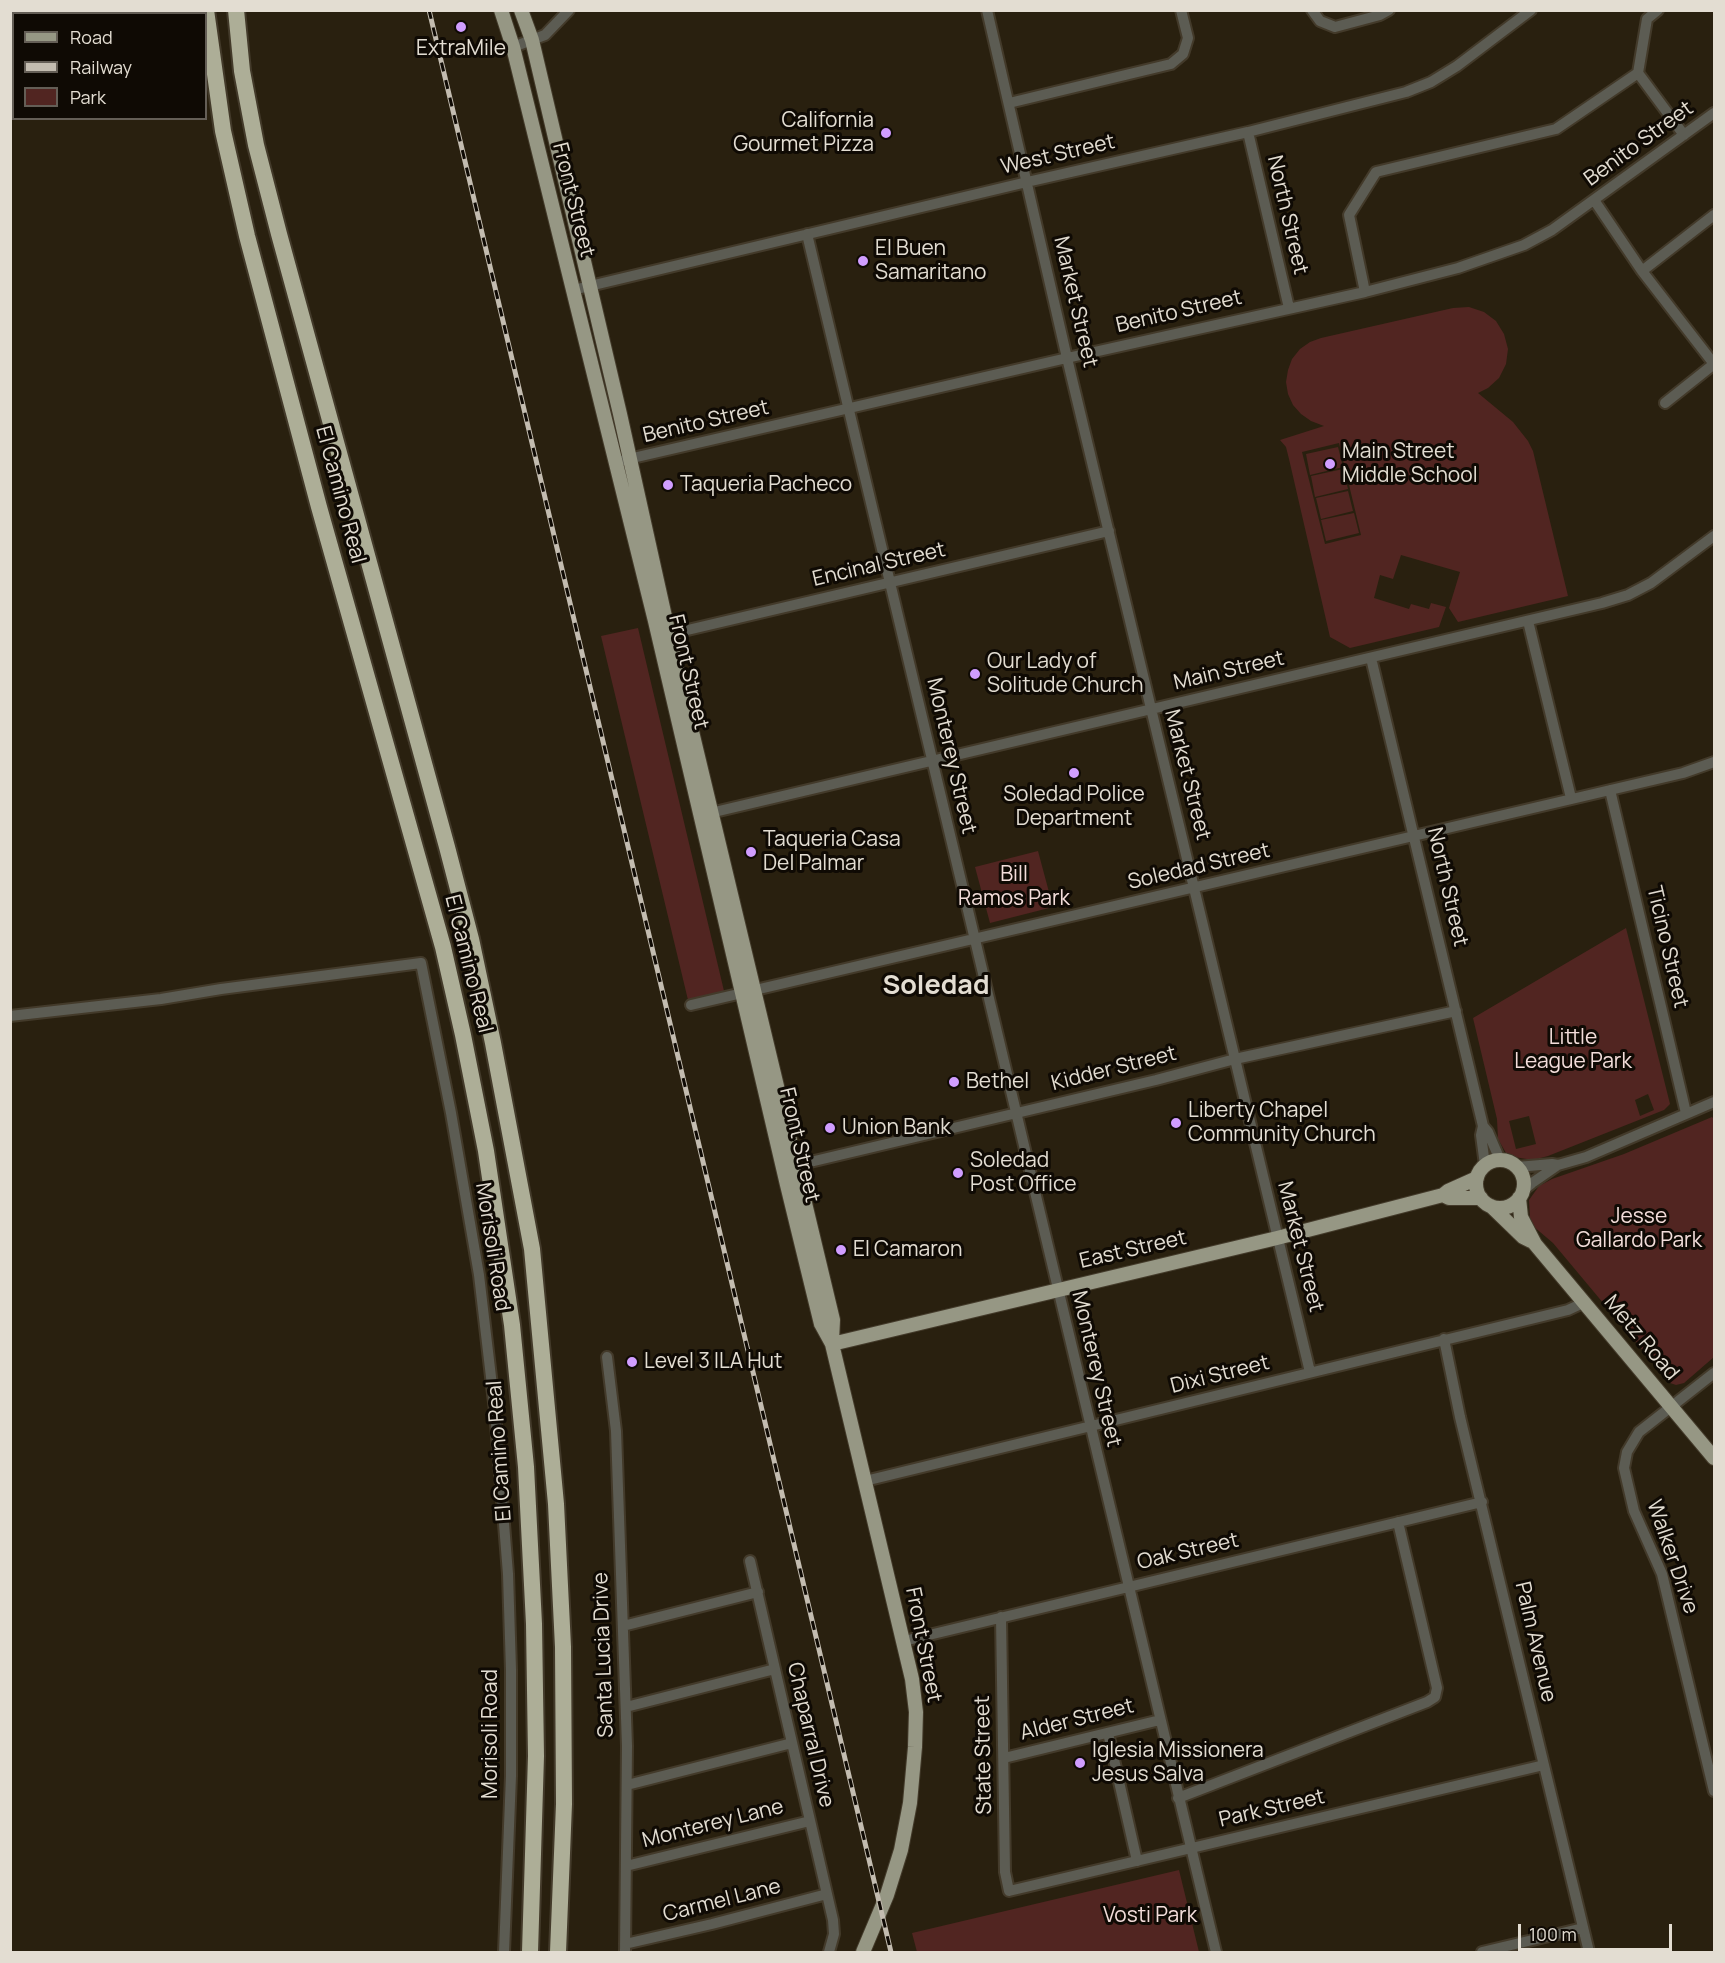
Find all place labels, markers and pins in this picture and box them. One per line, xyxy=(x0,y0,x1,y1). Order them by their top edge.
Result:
marker: ExtraMile xyxy=(454,20,468,34)
place label: ExtraMile xyxy=(416,36,506,62)
place label: California Gourmet Pizza xyxy=(733,108,874,158)
marker: California Gourmet Pizza xyxy=(879,126,893,140)
place label: El Buen Samaritano xyxy=(875,236,986,286)
marker: El Buen Samaritano xyxy=(856,254,870,268)
place label: Main Street Middle School xyxy=(1342,439,1478,489)
marker: Main Street Middle School xyxy=(1323,457,1337,471)
place label: Taqueria Pacheco xyxy=(680,472,852,498)
marker: Taqueria Pacheco xyxy=(661,478,675,492)
place label: Our Lady of Solitude Church xyxy=(987,649,1143,699)
marker: Our Lady of Solitude Church xyxy=(968,667,982,681)
marker: Soledad Police Department xyxy=(1067,766,1081,780)
place label: Soledad Police Department xyxy=(1003,782,1145,832)
place label: Taqueria Casa Del Palmar xyxy=(763,827,901,877)
marker: Taqueria Casa Del Palmar xyxy=(744,845,758,859)
place label: Bethel xyxy=(966,1069,1029,1095)
marker: Bethel xyxy=(947,1075,961,1089)
place label: Liberty Chapel Community Church xyxy=(1188,1098,1376,1148)
place label: Union Bank xyxy=(842,1115,951,1141)
marker: Liberty Chapel Community Church xyxy=(1169,1116,1183,1130)
marker: Union Bank xyxy=(823,1121,837,1135)
place label: Soledad Post Office xyxy=(970,1148,1076,1198)
marker: Soledad Post Office xyxy=(951,1166,965,1180)
place label: El Camaron xyxy=(853,1237,962,1263)
marker: El Camaron xyxy=(834,1243,848,1257)
place label: Level 3 ILA Hut xyxy=(644,1349,782,1375)
marker: Level 3 ILA Hut xyxy=(625,1355,639,1369)
place label: Iglesia Missionera Jesus Salva xyxy=(1092,1738,1264,1788)
marker: Iglesia Missionera Jesus Salva xyxy=(1073,1756,1087,1770)

